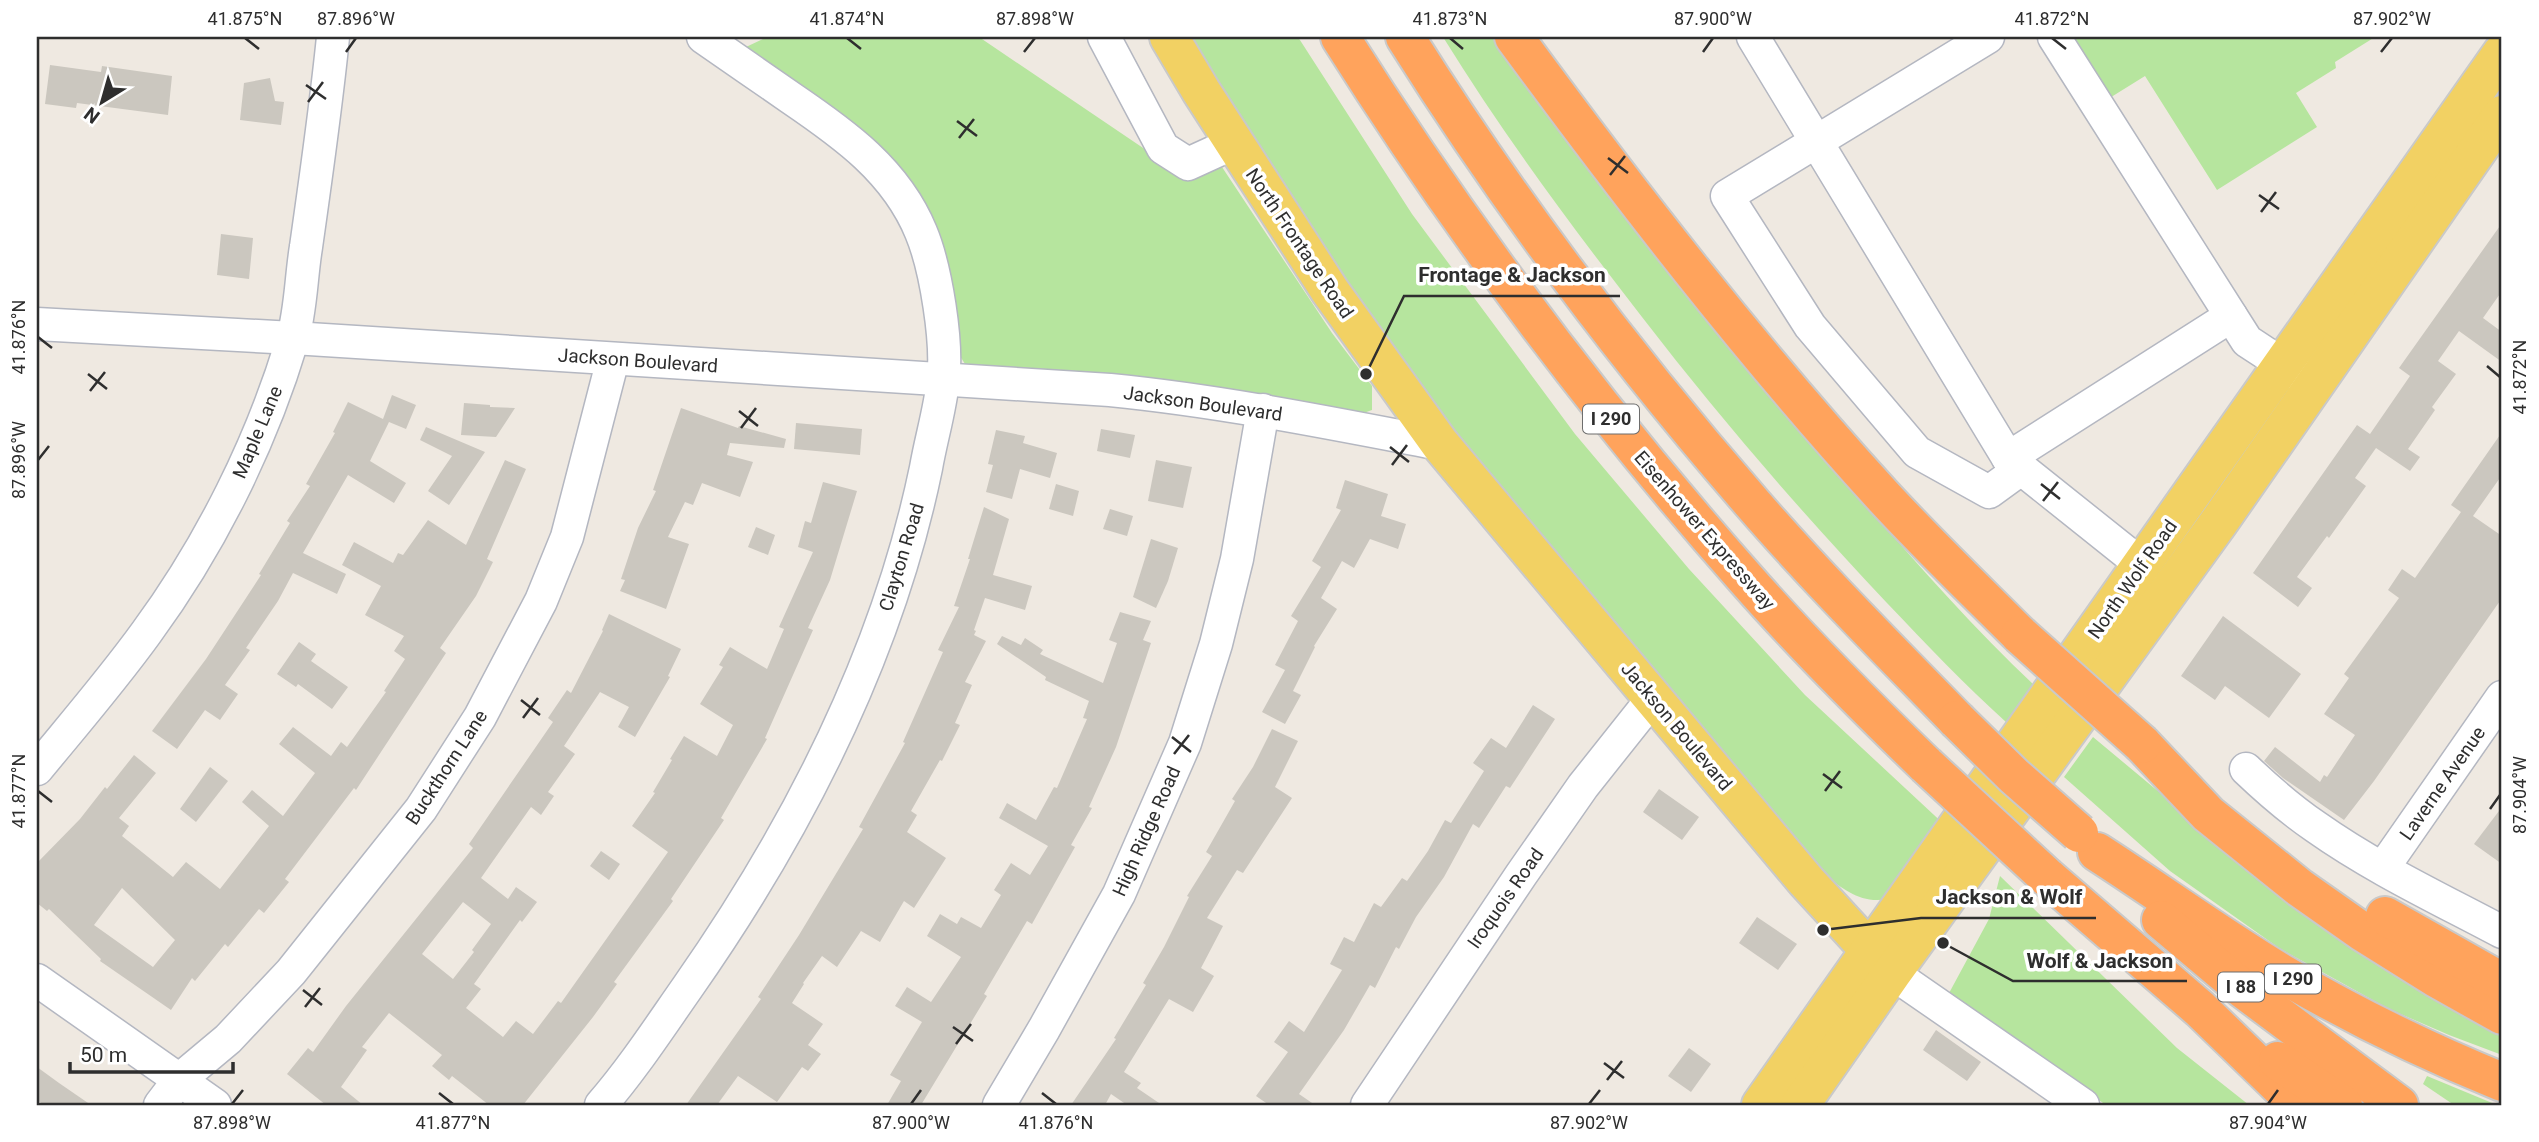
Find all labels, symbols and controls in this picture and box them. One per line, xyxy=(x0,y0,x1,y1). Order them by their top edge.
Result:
text: 41.875°N xyxy=(208,8,282,29)
text: 87.896°W xyxy=(317,8,395,29)
text: 41.874°N xyxy=(810,8,884,29)
text: 87.898°W xyxy=(996,8,1074,29)
text: 41.873°N xyxy=(1413,8,1487,29)
text: 87.900°W xyxy=(1674,8,1752,29)
text: 41.872°N xyxy=(2015,8,2089,29)
text: 87.902°W xyxy=(2353,8,2431,29)
north arrow xyxy=(66,66,136,136)
text: N xyxy=(80,102,104,128)
street label: North Frontage Road xyxy=(1241,164,1358,323)
callout: Frontage & Jackson xyxy=(1404,254,1620,296)
text: Frontage & Jackson xyxy=(1418,263,1606,287)
text: 41.876°N xyxy=(8,300,29,374)
text: 41.872°N xyxy=(2509,340,2530,414)
street label: Jackson Boulevard xyxy=(557,343,719,378)
street label: Jackson Boulevard xyxy=(1122,381,1284,426)
street label: Maple Lane xyxy=(228,383,287,482)
road number: I 290 xyxy=(1583,404,1639,433)
text: 87.896°W xyxy=(8,421,29,499)
street label: Eisenhower Expressway xyxy=(1629,446,1780,614)
street label: Clayton Road xyxy=(874,500,929,614)
street label: North Wolf Road xyxy=(2083,516,2182,643)
street label: Jackson Boulevard xyxy=(1616,658,1737,795)
street label: Buckthorn Lane xyxy=(401,706,492,829)
street label: Laverne Avenue xyxy=(2395,722,2490,845)
text: 41.877°N xyxy=(8,754,29,828)
text: 87.904°W xyxy=(2509,756,2530,834)
street label: High Ridge Road xyxy=(1107,763,1185,900)
street label: Iroquois Road xyxy=(1462,844,1548,953)
callout: Jackson & Wolf xyxy=(1921,876,2096,918)
text: Jackson & Wolf xyxy=(1936,885,2083,909)
callout: Wolf & Jackson xyxy=(2013,939,2187,981)
text: Wolf & Jackson xyxy=(2027,949,2173,973)
road number: I 290 xyxy=(2265,964,2321,994)
road number: I 88 xyxy=(2218,972,2264,1002)
scale bar xyxy=(70,1030,233,1074)
text: 50 m xyxy=(80,1043,127,1067)
text: 87.898°W xyxy=(193,1112,271,1133)
text: 41.877°N xyxy=(416,1112,490,1133)
text: 87.900°W xyxy=(872,1112,950,1133)
text: 41.876°N xyxy=(1019,1112,1093,1133)
text: 87.902°W xyxy=(1550,1112,1628,1133)
text: 87.904°W xyxy=(2229,1112,2307,1133)

